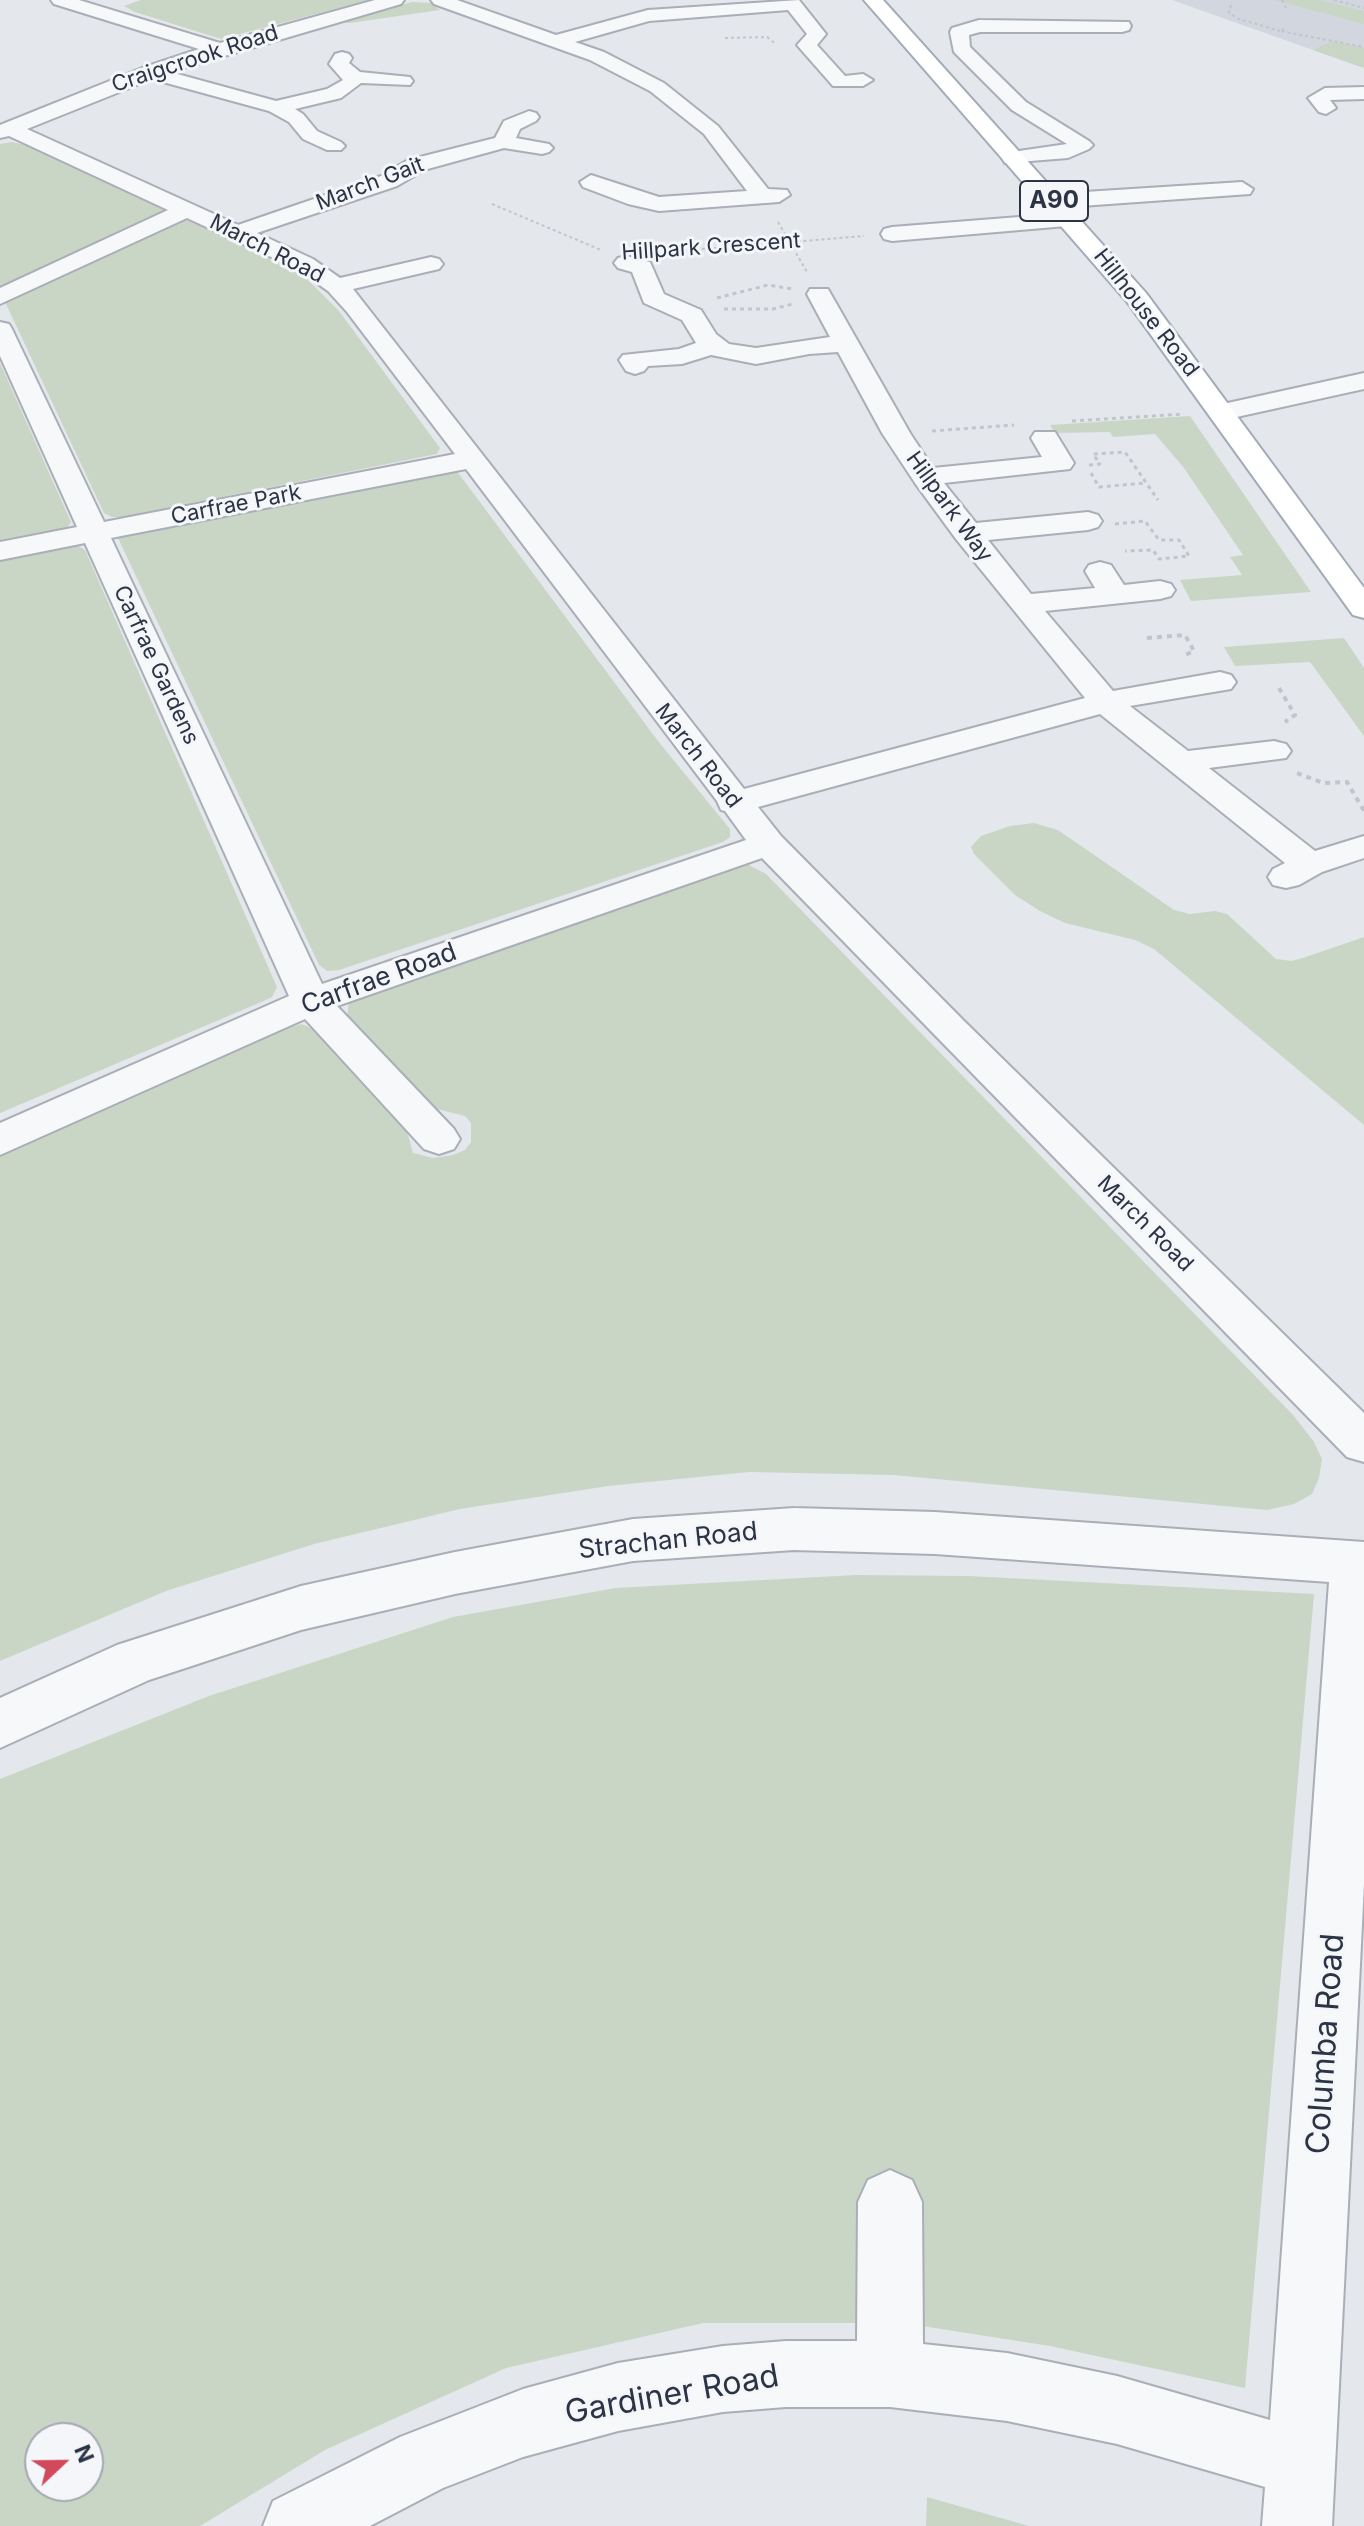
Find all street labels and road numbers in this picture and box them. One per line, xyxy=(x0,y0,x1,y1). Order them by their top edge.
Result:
street label: Craigcrook Road xyxy=(108,20,282,98)
street label: March Gait xyxy=(312,151,428,217)
road number: A90 xyxy=(1020,181,1088,221)
street label: March Road xyxy=(205,209,329,289)
street label: Hillpark Crescent xyxy=(621,228,801,266)
street label: Hillhouse Road xyxy=(1088,244,1204,382)
street label: Hillpark Way xyxy=(900,447,998,567)
street label: Carfrae Park xyxy=(169,479,303,531)
street label: Carfrae Gardens xyxy=(108,581,204,749)
street label: March Road xyxy=(649,699,747,813)
street label: Carfrae Road xyxy=(297,936,461,1022)
street label: March Road xyxy=(1091,1170,1199,1278)
street label: Strachan Road xyxy=(577,1516,759,1566)
street label: Columba Road xyxy=(1299,1932,1353,2156)
street label: Gardiner Road xyxy=(562,2357,782,2433)

